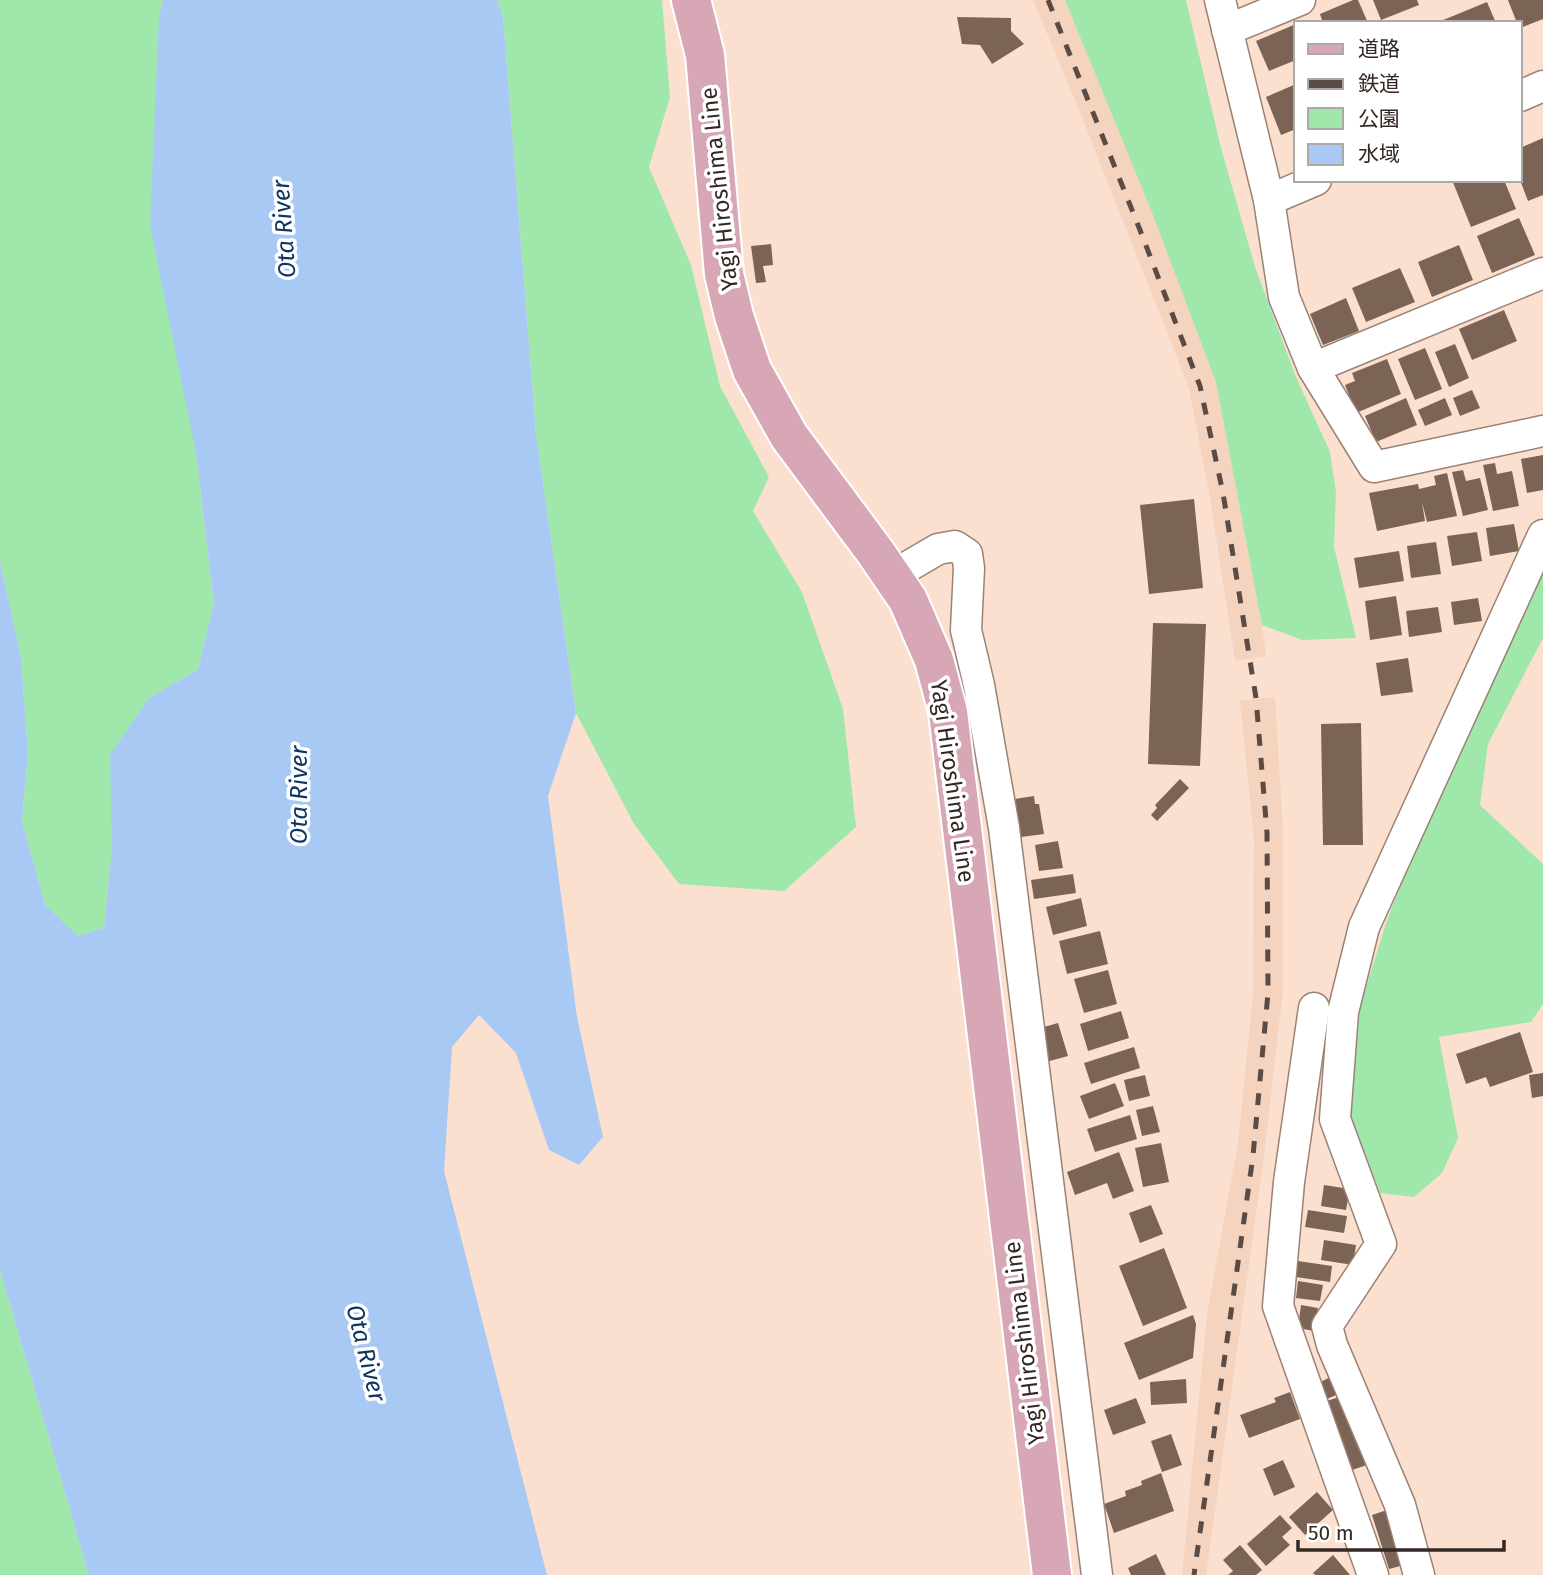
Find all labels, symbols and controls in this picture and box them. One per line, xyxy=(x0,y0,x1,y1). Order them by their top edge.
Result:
legend xyxy=(1294,21,1522,182)
text: 道路 xyxy=(1358,36,1400,62)
text: 鉄道 xyxy=(1358,71,1400,97)
street label: Yagi Hiroshima Line xyxy=(694,86,744,292)
text: 公園 xyxy=(1358,106,1400,132)
text: 水域 xyxy=(1358,141,1400,167)
water label: Ota River xyxy=(267,178,301,279)
street label: Yagi Hiroshima Line xyxy=(925,678,981,884)
water label: Ota River xyxy=(285,745,313,844)
street label: Yagi Hiroshima Line xyxy=(998,1240,1050,1446)
water label: Ota River xyxy=(340,1302,392,1405)
scale bar xyxy=(1298,1508,1504,1552)
text: 50 m xyxy=(1308,1520,1354,1546)

